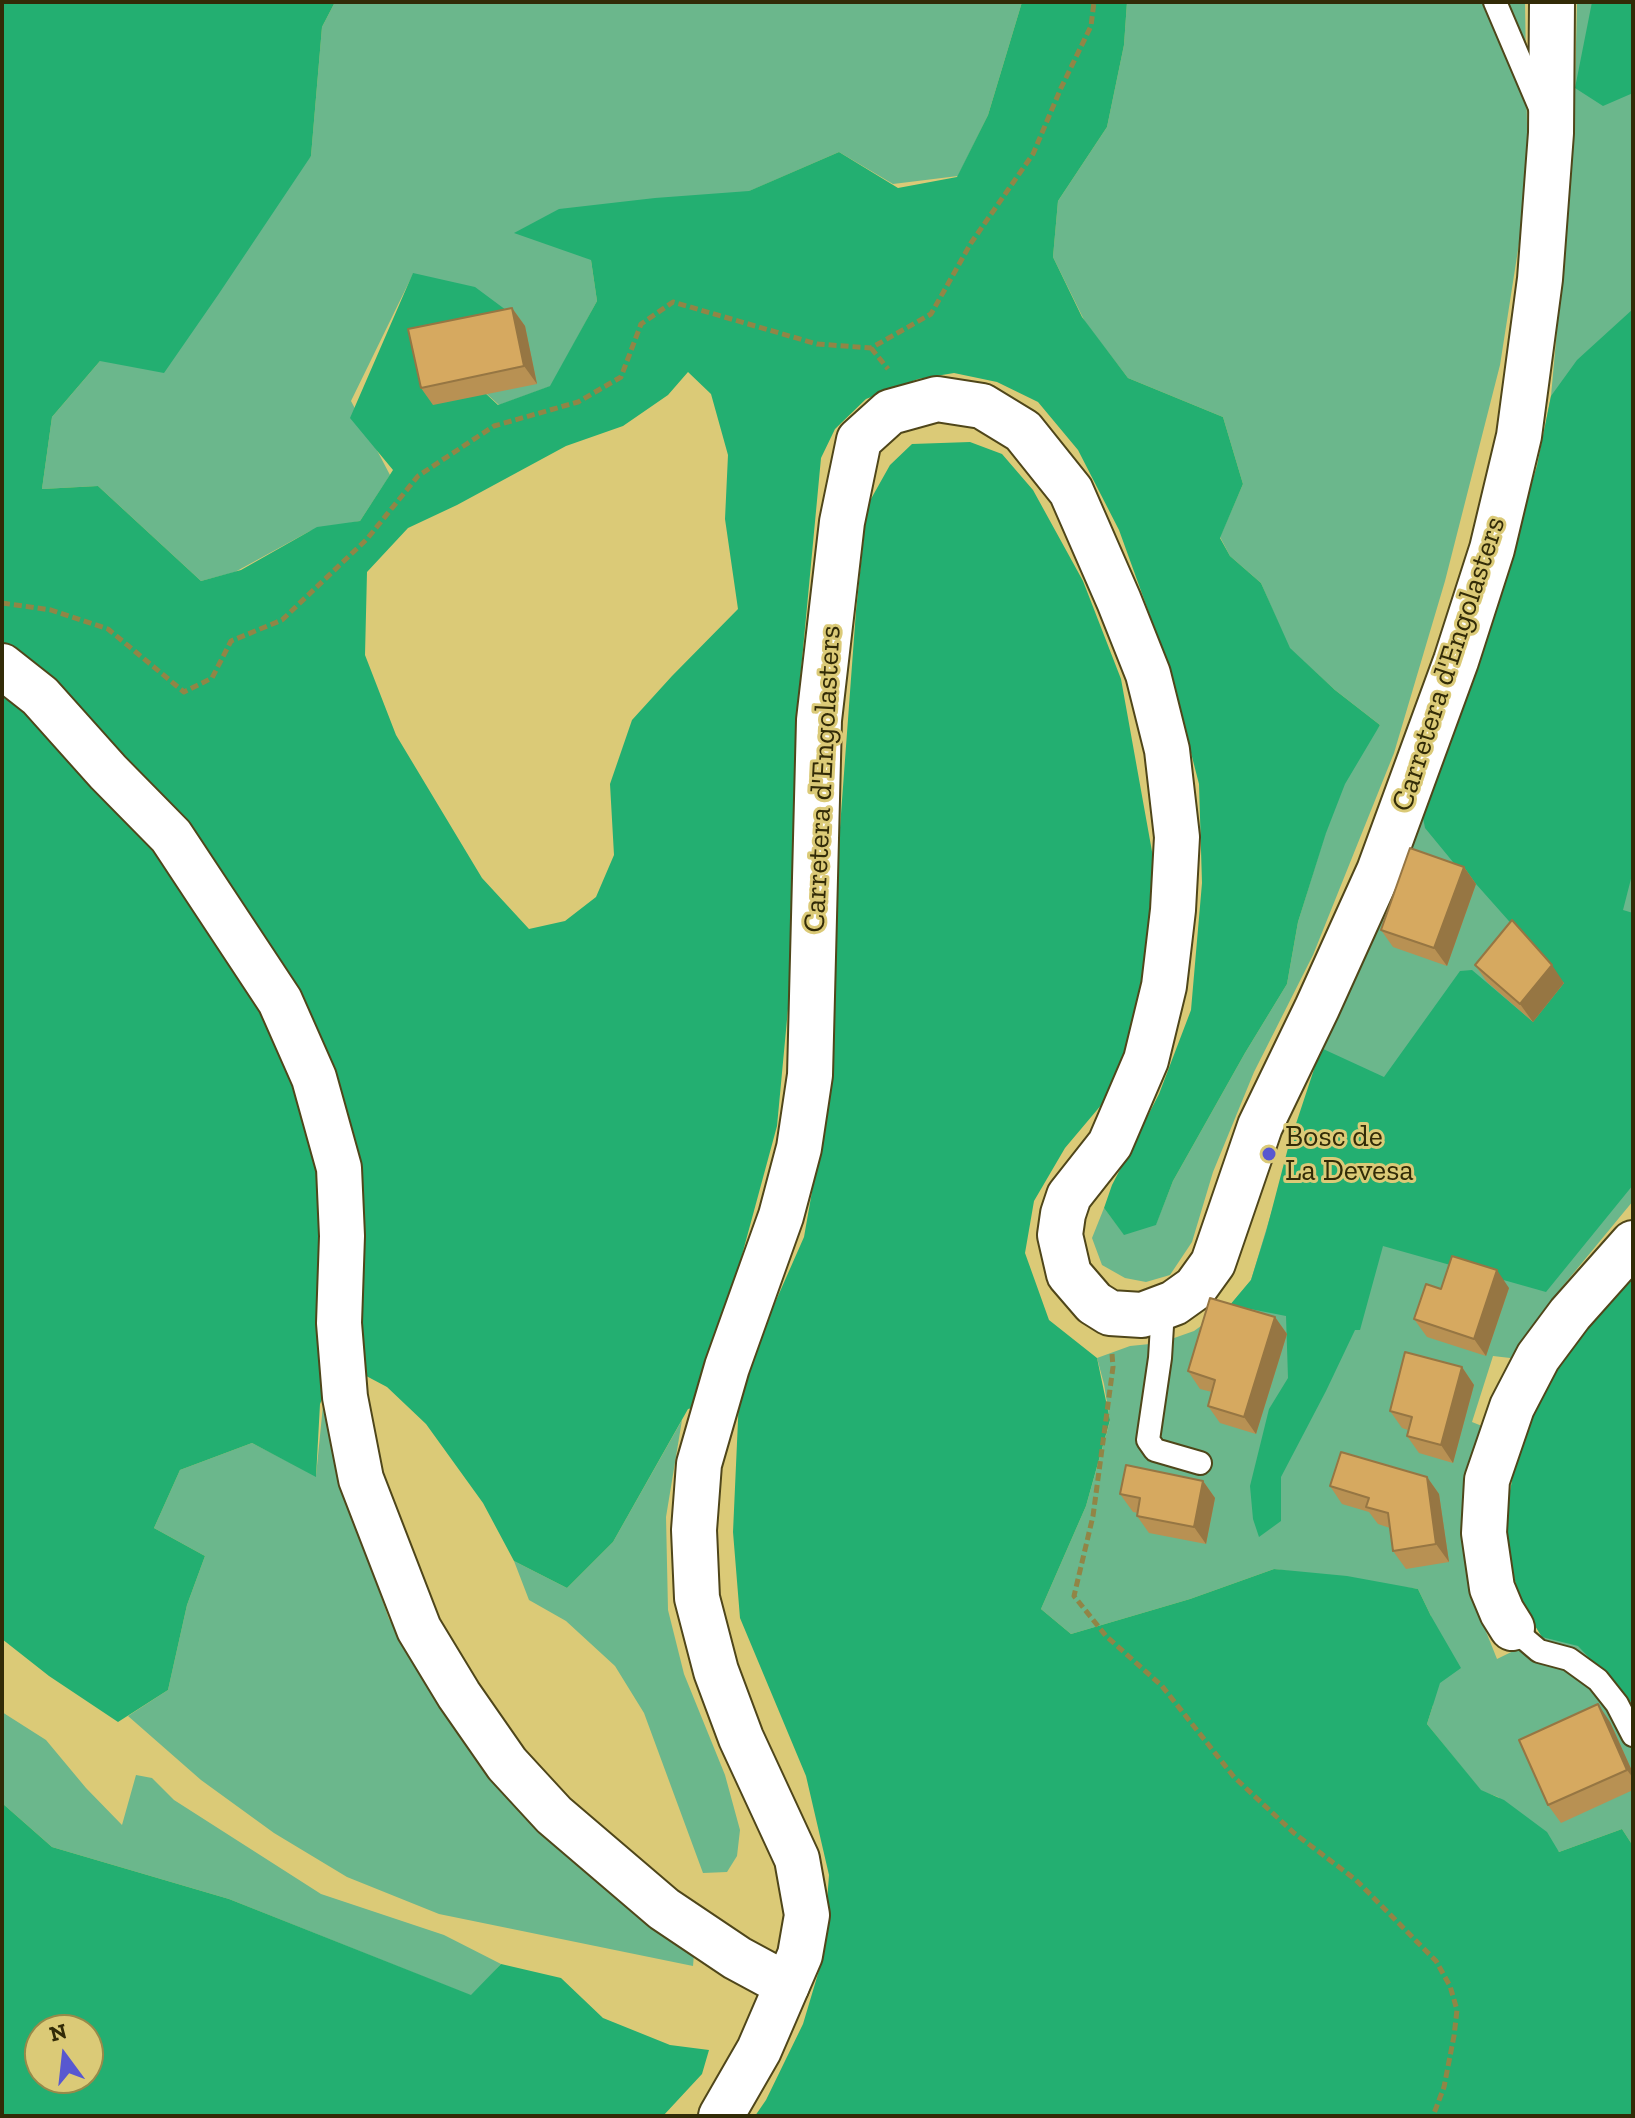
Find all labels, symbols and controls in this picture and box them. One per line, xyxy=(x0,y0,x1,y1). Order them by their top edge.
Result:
street label: Carretera d'Engolasters xyxy=(1384,512,1514,816)
street label: Carretera d'Engolasters xyxy=(797,625,849,933)
place label: Bosc de La Devesa xyxy=(1285,1119,1414,1190)
marker: Bosc de La Devesa xyxy=(1260,1145,1278,1163)
north arrow xyxy=(24,2014,104,2094)
text: N xyxy=(47,2017,70,2047)

